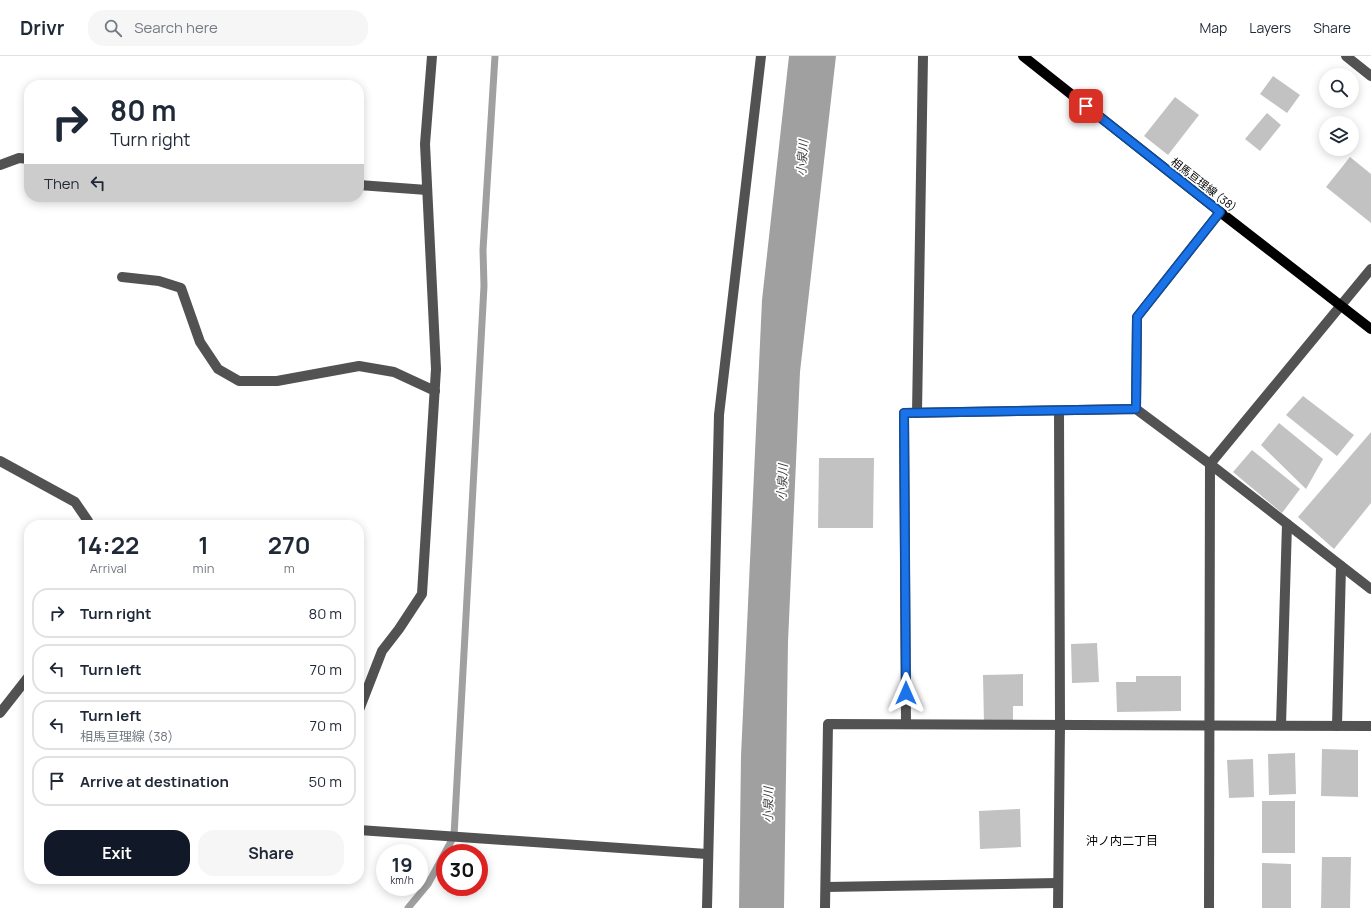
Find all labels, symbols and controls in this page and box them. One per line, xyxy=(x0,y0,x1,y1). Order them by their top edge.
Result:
search box xyxy=(88,10,368,46)
text: Drivr xyxy=(20,15,64,41)
icon: search xyxy=(102,17,124,39)
text: Search here xyxy=(134,17,218,38)
text: Map xyxy=(1199,18,1227,37)
text: Layers xyxy=(1249,18,1291,37)
text: Share xyxy=(1313,18,1351,37)
map controls xyxy=(1319,68,1359,156)
button: search xyxy=(1319,68,1359,108)
pin xyxy=(1069,89,1103,123)
text: 80 m xyxy=(110,91,176,129)
icon: arrive xyxy=(1075,95,1097,117)
icon: right xyxy=(44,96,96,148)
button: layers xyxy=(1319,116,1359,156)
text: Turn right xyxy=(110,127,191,151)
water label: 小泉川 xyxy=(792,137,812,177)
street label: 相馬亘理線 (38) xyxy=(1168,154,1240,214)
icon: left xyxy=(87,172,109,194)
text: Then xyxy=(44,173,79,194)
water label: 小泉川 xyxy=(773,462,792,500)
text: 14:22 xyxy=(77,528,139,561)
text: 1 xyxy=(198,528,209,561)
text: 270 xyxy=(268,528,311,561)
text: Arrival xyxy=(90,559,127,577)
text: min xyxy=(193,559,214,577)
text: m xyxy=(284,559,295,577)
icon: right xyxy=(46,602,68,624)
text: Turn right xyxy=(80,603,151,624)
text: 80 m xyxy=(308,603,342,624)
icon: left xyxy=(46,658,68,680)
text: Turn left xyxy=(80,659,142,680)
text: 70 m xyxy=(310,659,342,680)
position arrow xyxy=(885,672,927,714)
text: Turn left xyxy=(80,705,142,726)
icon: left xyxy=(46,714,68,736)
text: 70 m xyxy=(310,715,342,736)
text: 相馬亘理線 (38) xyxy=(80,727,173,745)
icon: arrive xyxy=(46,770,68,792)
text: Arrive at destination xyxy=(80,771,229,792)
text: 50 m xyxy=(308,771,342,792)
water label: 小泉川 xyxy=(759,785,777,823)
button: Exit xyxy=(44,830,190,876)
button: Share xyxy=(198,830,344,876)
district label: 沖ノ内二丁目 xyxy=(1086,832,1158,849)
speed limit sign: 30 xyxy=(436,844,488,896)
text: 19 xyxy=(391,851,413,878)
text: km/h xyxy=(390,873,414,887)

